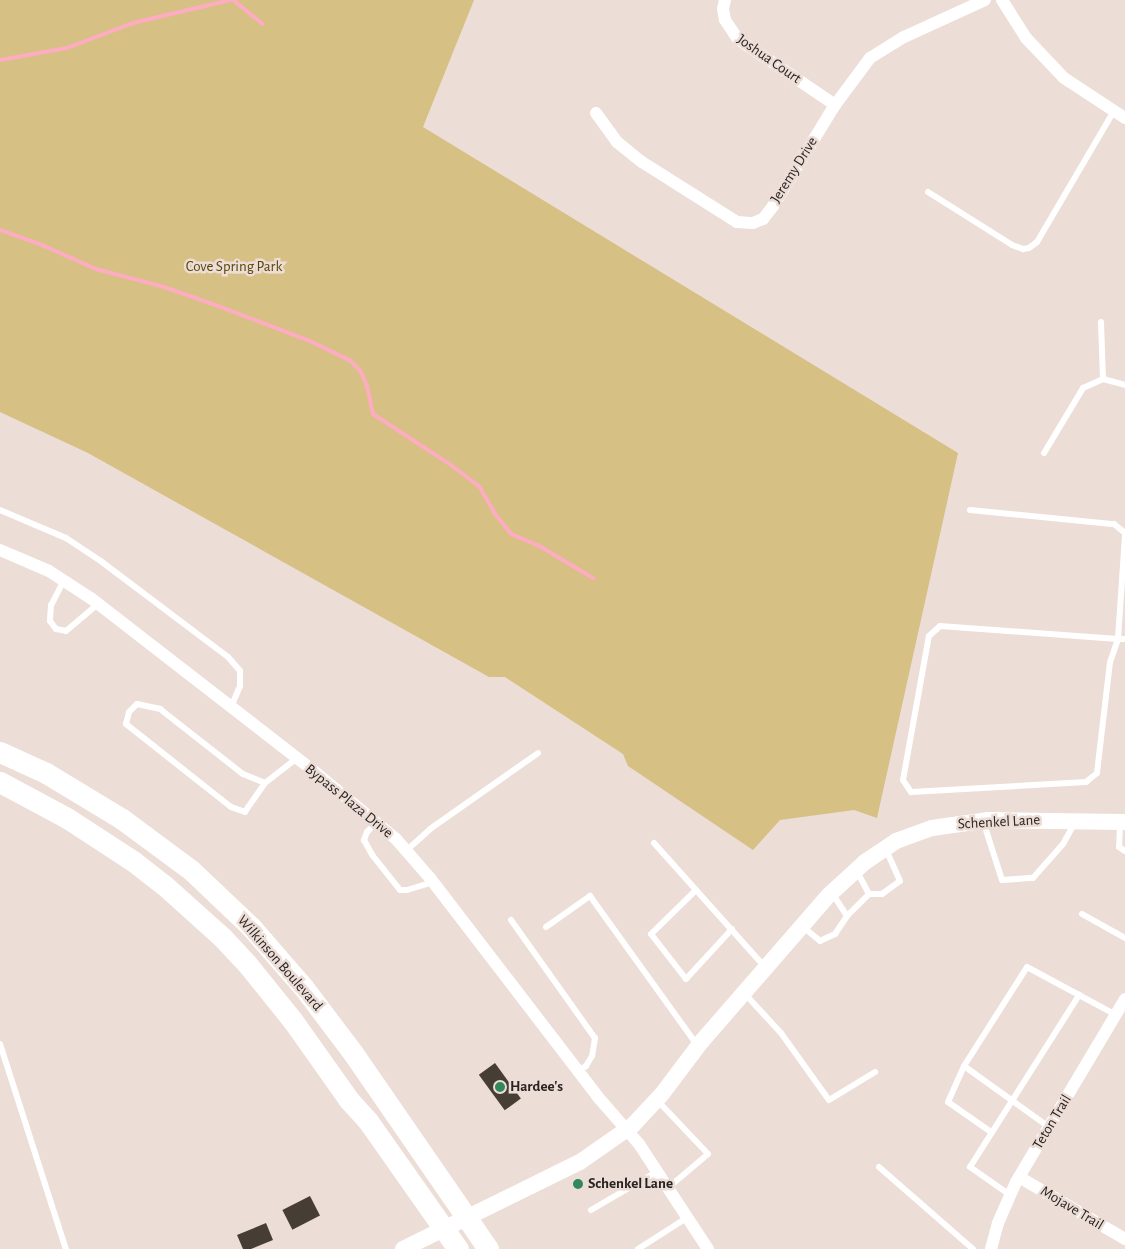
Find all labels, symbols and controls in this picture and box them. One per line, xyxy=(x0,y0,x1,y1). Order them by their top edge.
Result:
street label: Joshua Court xyxy=(733,30,805,88)
street label: Jeremy Drive xyxy=(767,134,821,206)
park label: Cove Spring Park xyxy=(186,258,282,276)
street label: Bypass Plaza Drive xyxy=(301,760,397,842)
street label: Schenkel Lane xyxy=(957,811,1041,833)
street label: Wilkinson Boulevard xyxy=(234,911,326,1015)
place label: Hardee's xyxy=(510,1078,563,1096)
marker: Hardee's xyxy=(494,1081,506,1093)
street label: Teton Trail xyxy=(1029,1091,1075,1153)
place label: Schenkel Lane xyxy=(588,1175,673,1193)
marker: Schenkel Lane xyxy=(572,1178,584,1190)
street label: Mojave Trail xyxy=(1037,1182,1107,1234)

